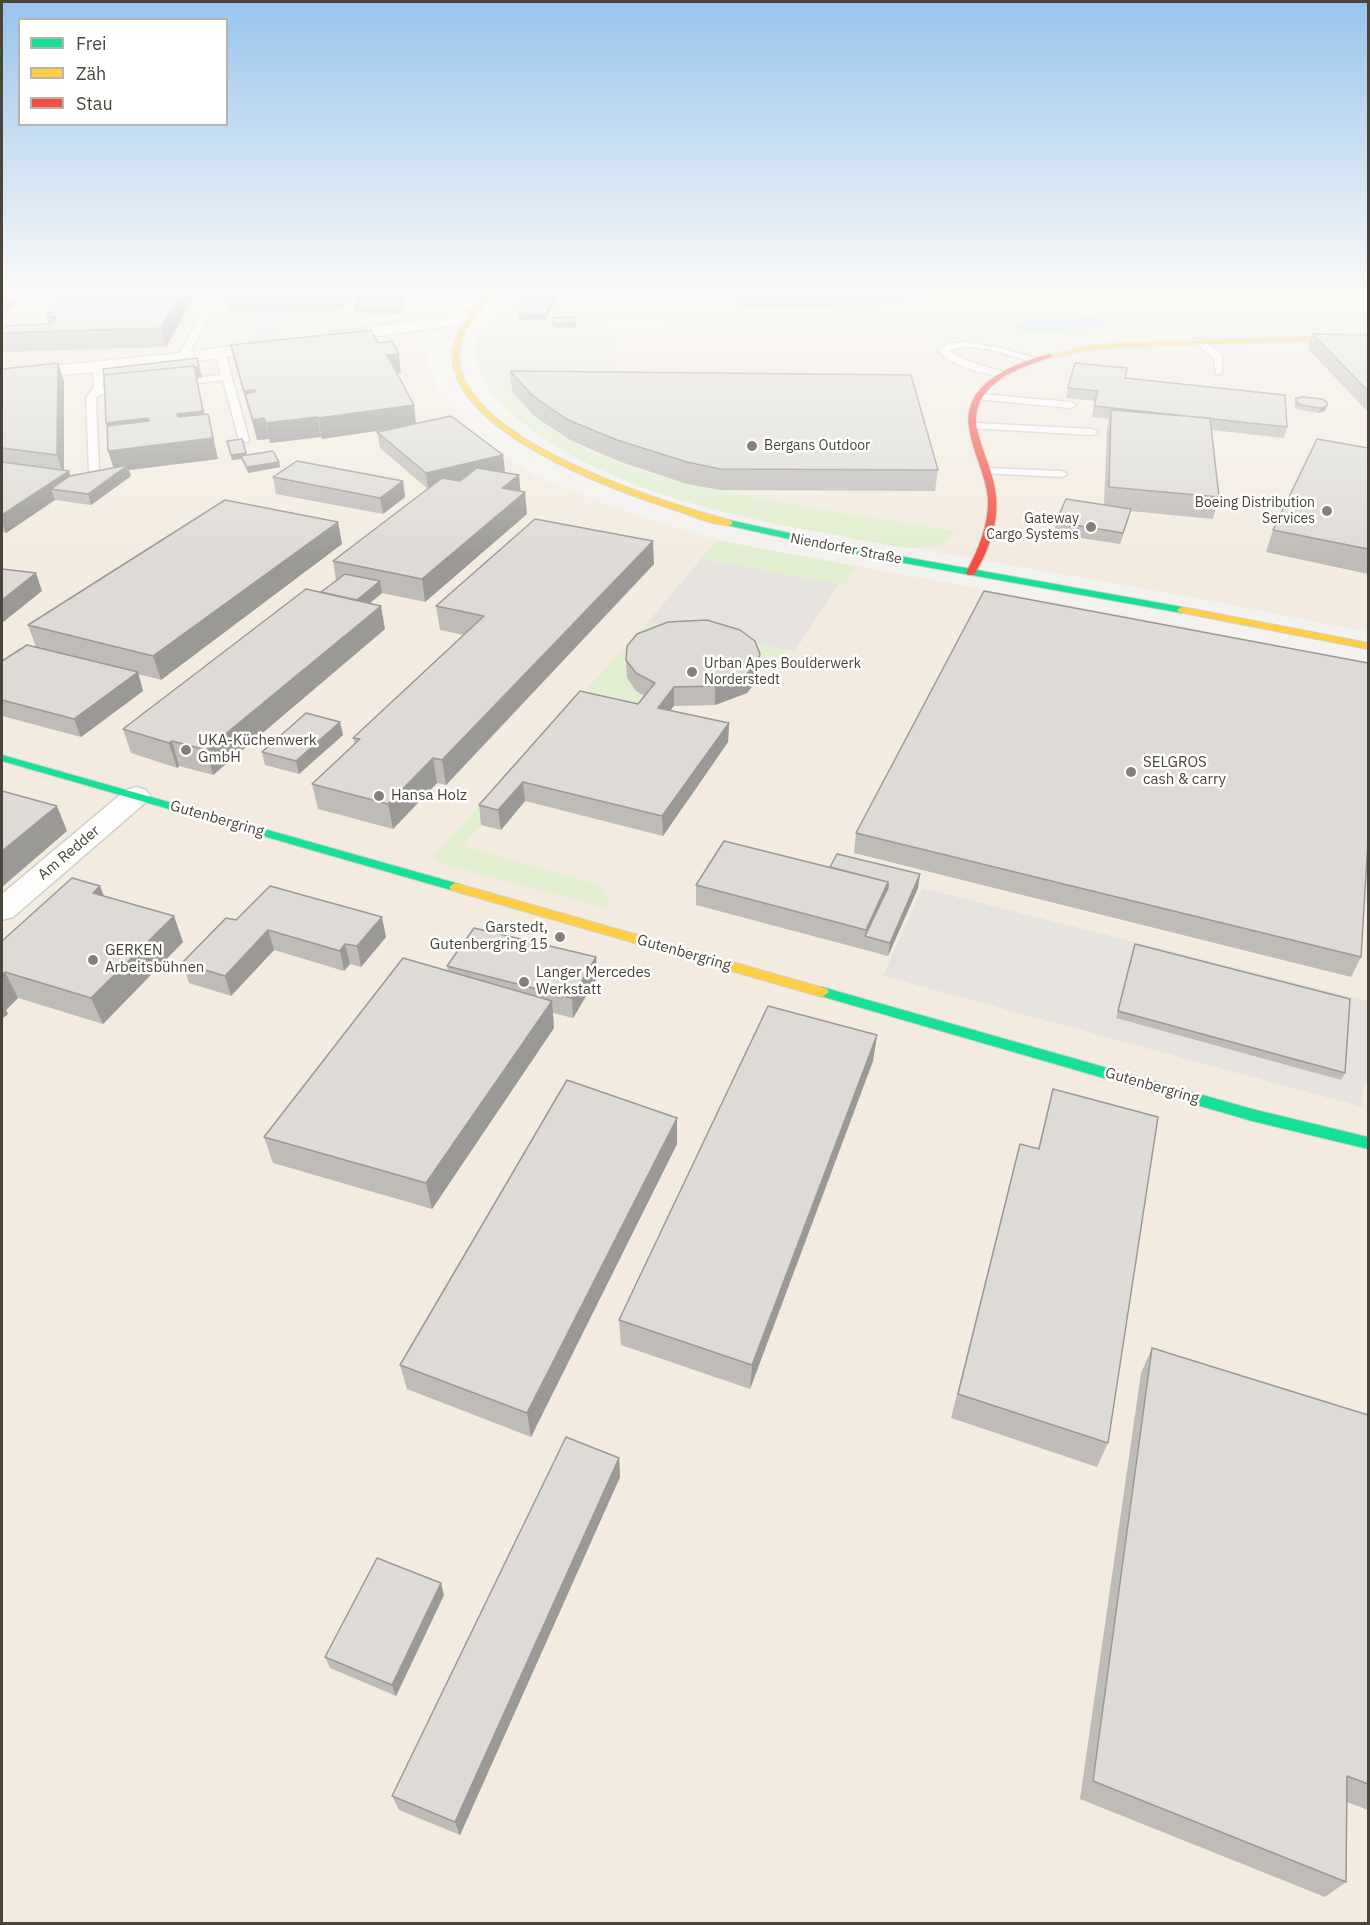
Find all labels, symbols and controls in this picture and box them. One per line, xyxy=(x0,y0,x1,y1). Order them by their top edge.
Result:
legend xyxy=(18,18,228,126)
text: Frei xyxy=(76,32,107,55)
text: Zäh xyxy=(76,62,106,85)
text: Stau xyxy=(76,92,113,115)
place label: Bergans Outdoor xyxy=(764,438,870,454)
marker: Bergans Outdoor xyxy=(745,439,759,453)
place label: Boeing Distribution Services xyxy=(1195,495,1315,528)
marker: Boeing Distribution Services xyxy=(1320,504,1334,518)
place label: Gateway Cargo Systems xyxy=(986,511,1079,544)
marker: Gateway Cargo Systems xyxy=(1084,520,1098,534)
street label: Niendorfer Straße xyxy=(789,530,903,568)
place label: Urban Apes Boulderwerk Norderstedt xyxy=(704,656,861,688)
marker: Urban Apes Boulderwerk Norderstedt xyxy=(685,665,699,679)
place label: UKA-Küchenwerk GmbH xyxy=(198,732,317,767)
marker: UKA-Küchenwerk GmbH xyxy=(179,743,193,757)
place label: SELGROS cash & carry xyxy=(1143,754,1226,789)
marker: SELGROS cash & carry xyxy=(1124,765,1138,779)
place label: Hansa Holz xyxy=(391,787,467,805)
marker: Hansa Holz xyxy=(372,789,386,803)
street label: Gutenbergring xyxy=(168,797,266,841)
street label: Am Redder xyxy=(34,822,104,884)
place label: Garstedt, Gutenbergring 15 xyxy=(430,919,548,954)
marker: Garstedt, Gutenbergring 15 xyxy=(553,930,567,944)
street label: Gutenbergring xyxy=(635,931,733,975)
place label: GERKEN Arbeitsbühnen xyxy=(105,942,204,977)
marker: GERKEN Arbeitsbühnen xyxy=(86,953,100,967)
place label: Langer Mercedes Werkstatt xyxy=(536,964,651,999)
marker: Langer Mercedes Werkstatt xyxy=(517,975,531,989)
street label: Gutenbergring xyxy=(1103,1064,1201,1108)

